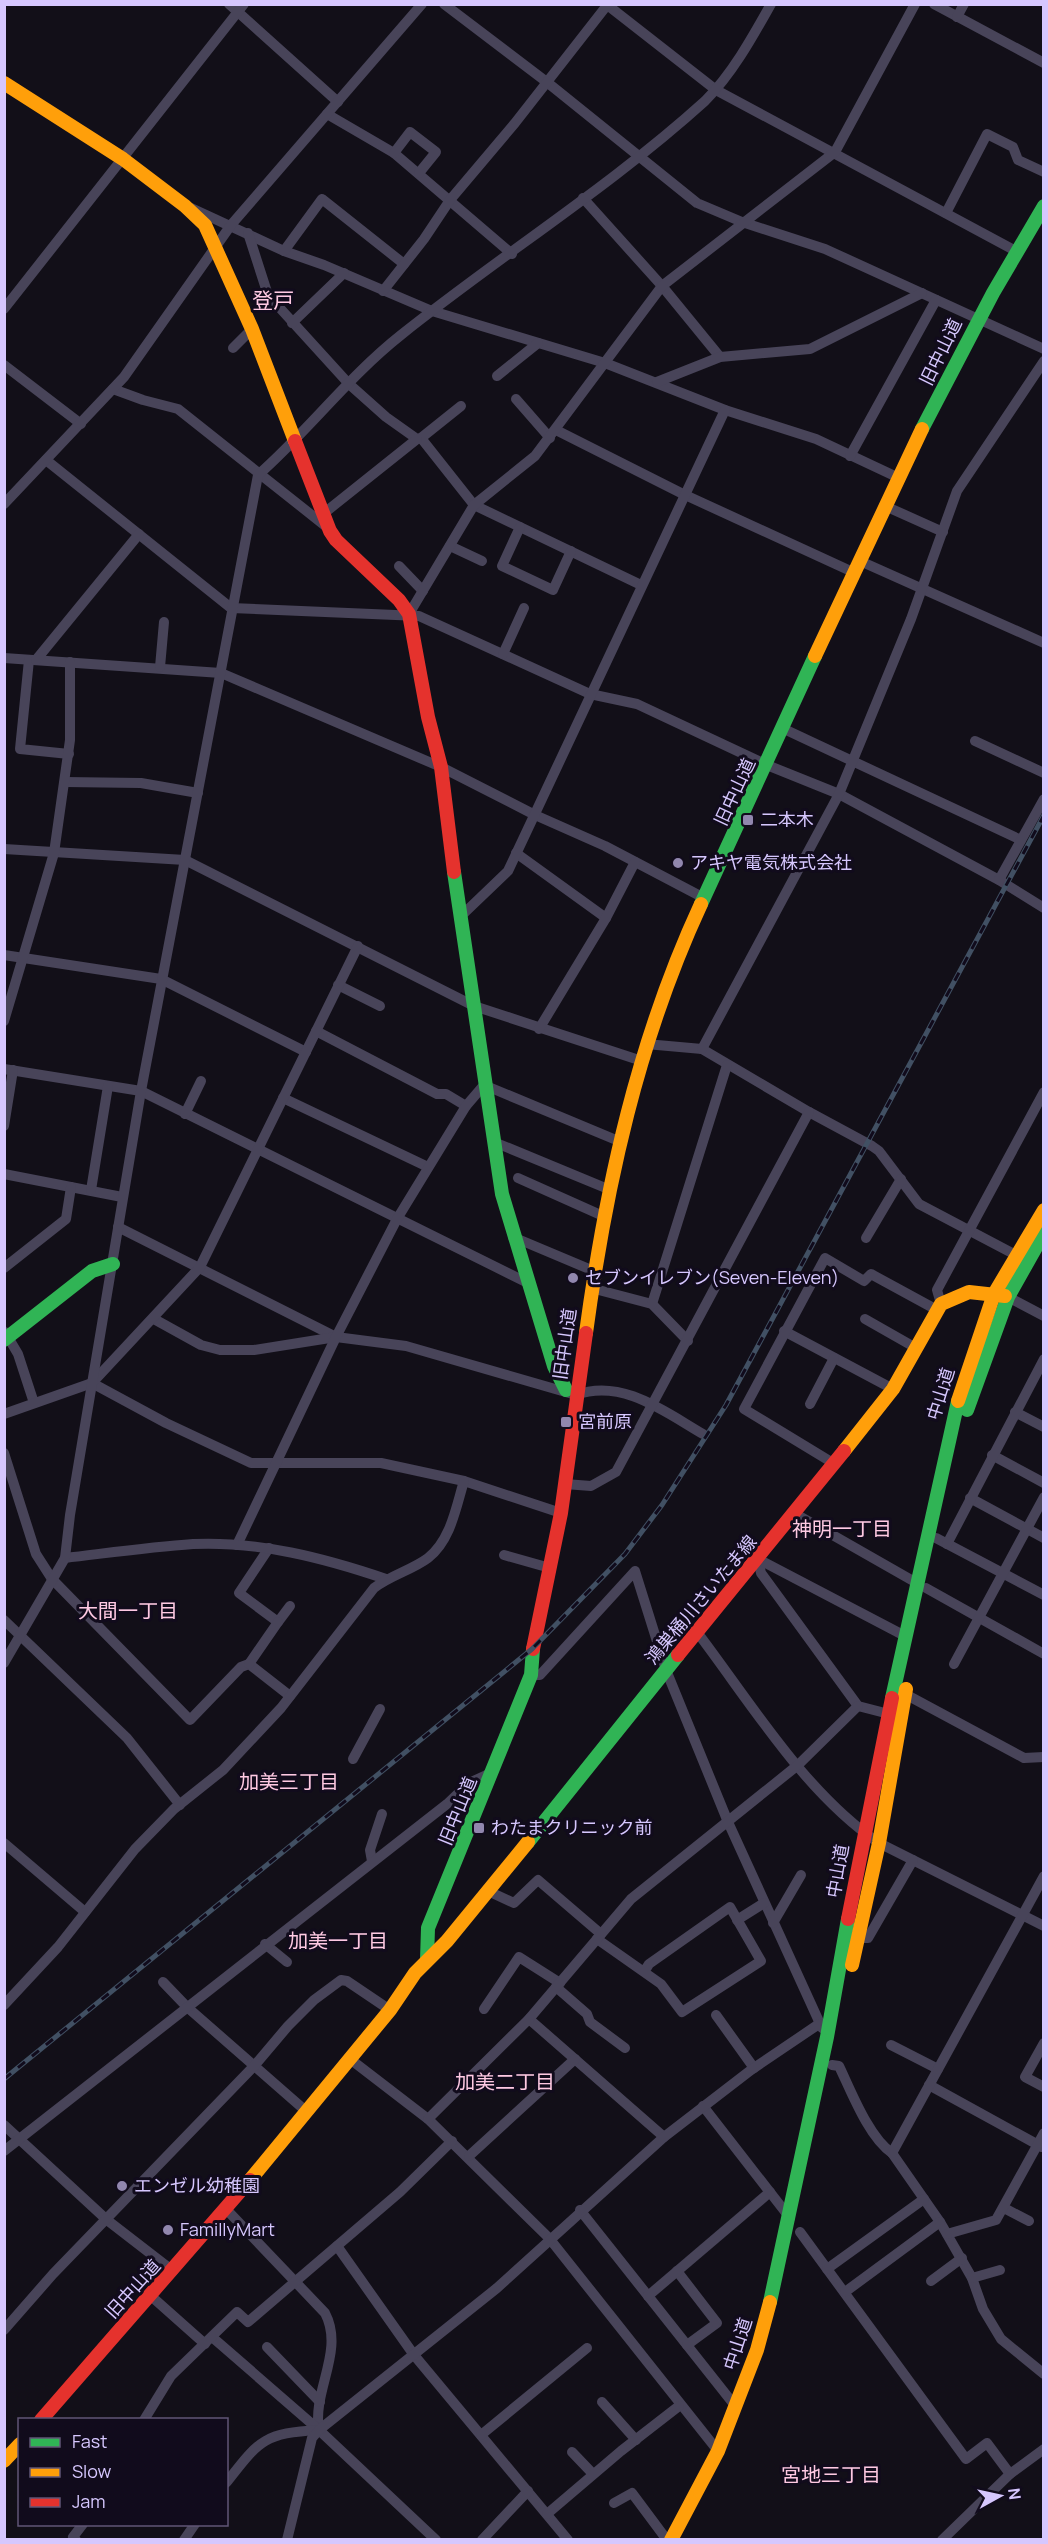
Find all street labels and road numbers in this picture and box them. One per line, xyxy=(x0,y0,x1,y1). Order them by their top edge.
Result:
street label: 旧中山道 xyxy=(914,314,967,389)
street label: 旧中山道 xyxy=(708,754,760,829)
street label: 旧中山道 xyxy=(547,1307,581,1381)
street label: 中山道 xyxy=(921,1364,959,1423)
street label: 鴻巣桶川さいたま線 xyxy=(639,1530,761,1669)
street label: 旧中山道 xyxy=(432,1773,482,1848)
street label: 中山道 xyxy=(821,1842,854,1899)
street label: 旧中山道 xyxy=(99,2254,165,2323)
street label: 中山道 xyxy=(717,2314,757,2373)

